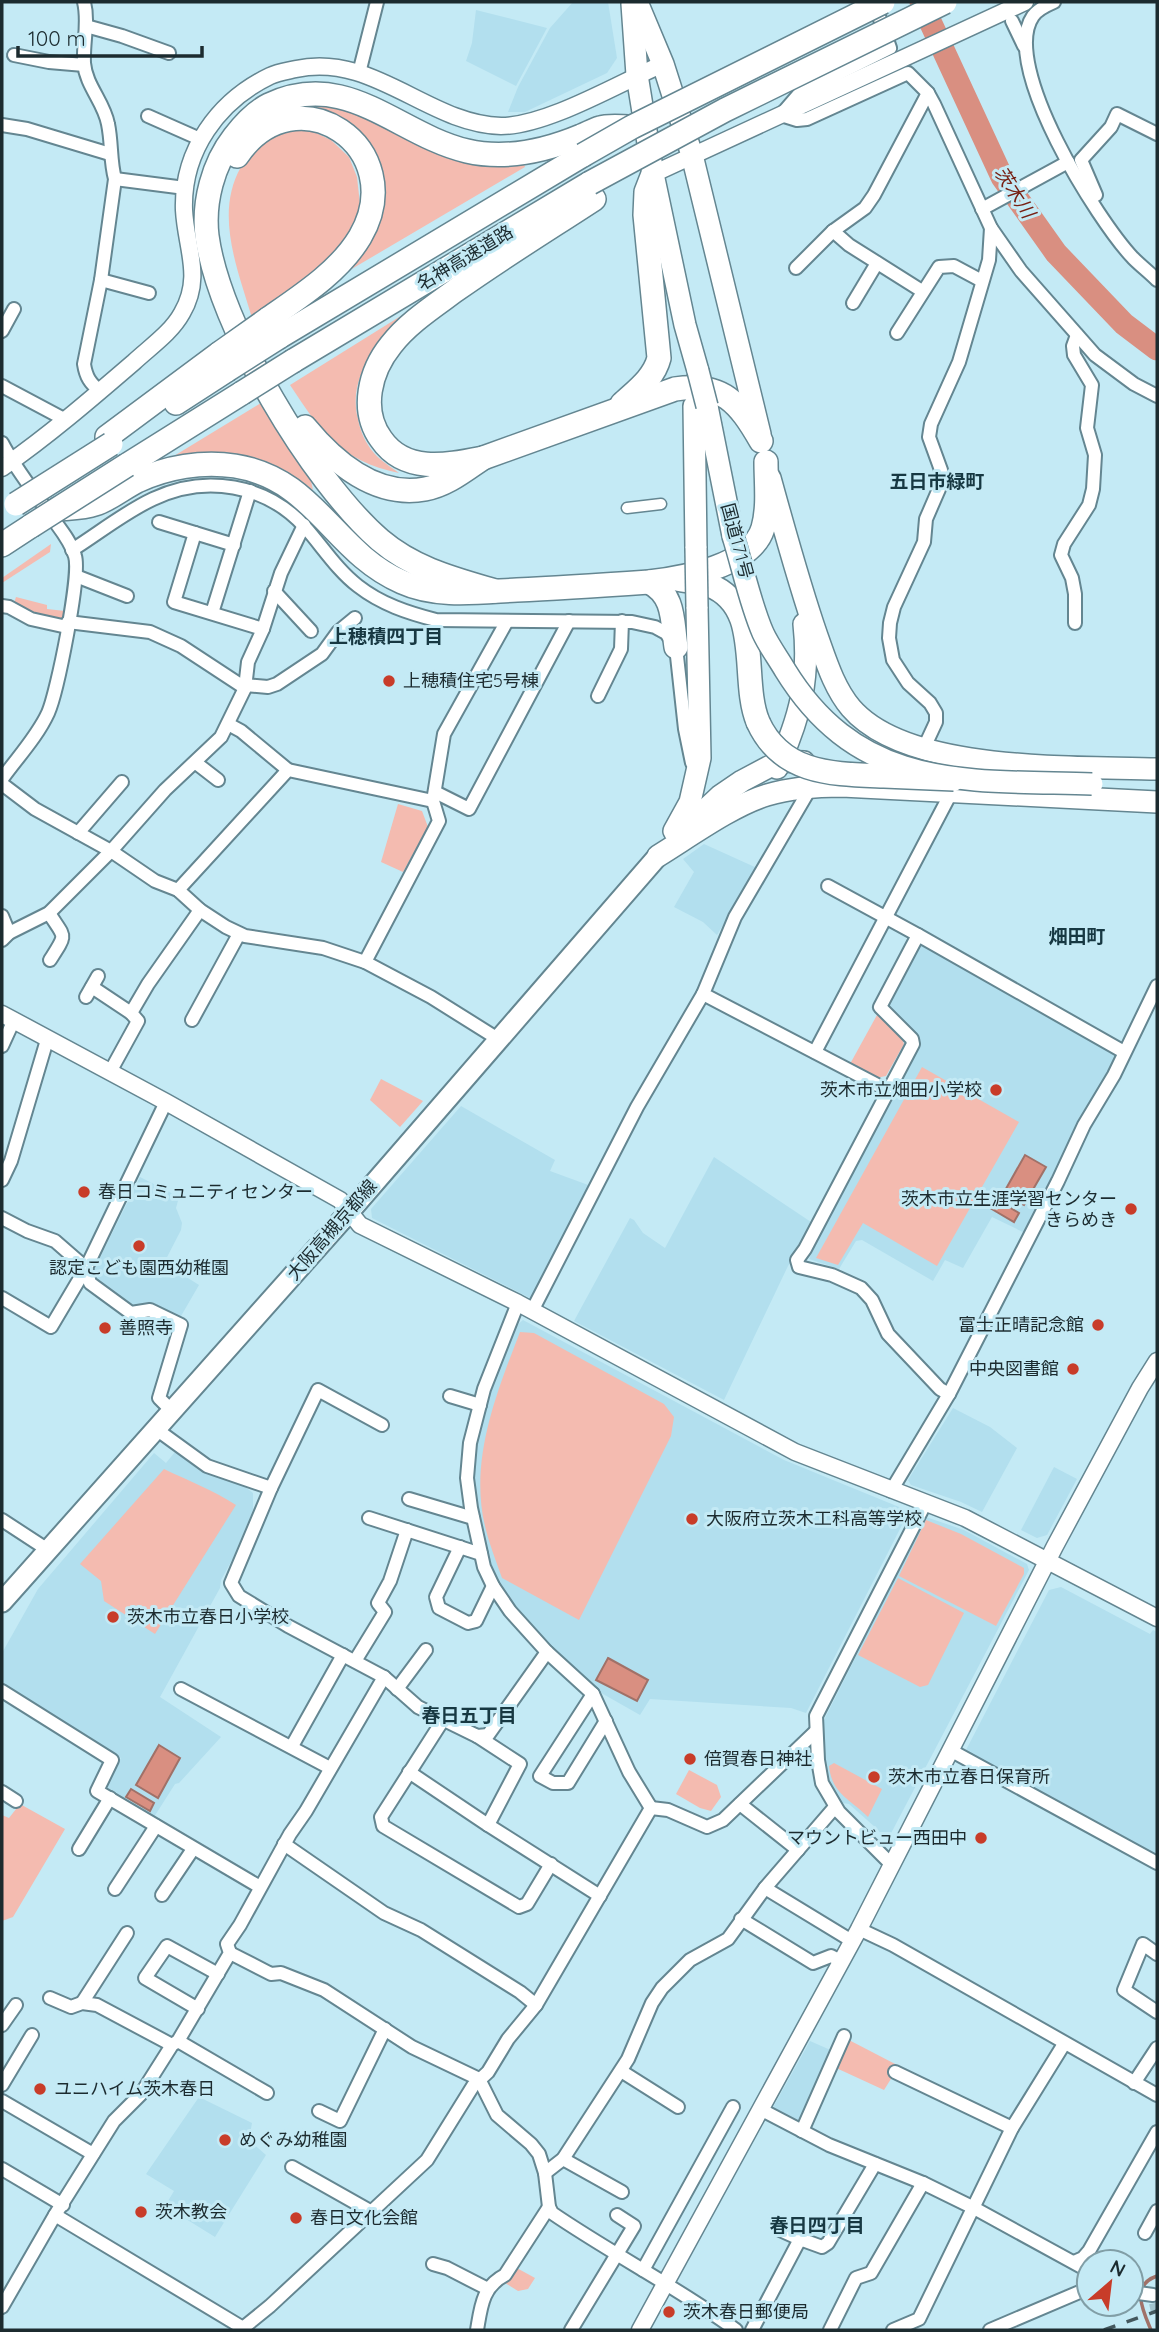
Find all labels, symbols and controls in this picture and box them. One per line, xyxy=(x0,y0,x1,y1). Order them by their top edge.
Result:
scale bar xyxy=(18,14,201,58)
text: 100 m xyxy=(28,25,86,51)
water label: 茨木川 xyxy=(989,162,1042,224)
street label: 名神高速道路 xyxy=(413,220,517,295)
district label: 五日市緑町 xyxy=(889,469,985,493)
street label: 国道171号 xyxy=(716,501,759,581)
district label: 上穂積四丁目 xyxy=(329,624,443,648)
place label: 上穂積住宅5号棟 xyxy=(403,669,539,692)
marker: 上穂積住宅5号棟 xyxy=(381,673,397,689)
district label: 畑田町 xyxy=(1048,924,1106,948)
place label: 茨木市立畑田小学校 xyxy=(820,1078,982,1101)
marker: 茨木市立畑田小学校 xyxy=(988,1082,1004,1098)
street label: 大阪高槻京都線 xyxy=(282,1175,382,1285)
place label: 春日コミュニティセンター xyxy=(98,1180,313,1203)
marker: 春日コミュニティセンター xyxy=(76,1184,92,1200)
place label: 茨木市立生涯学習センター きらめき xyxy=(901,1187,1117,1231)
marker: 茨木市立生涯学習センター きらめき xyxy=(1123,1201,1139,1217)
marker: 認定こども園西幼稚園 xyxy=(131,1238,147,1254)
place label: 認定こども園西幼稚園 xyxy=(49,1256,229,1279)
place label: 富士正晴記念館 xyxy=(958,1313,1084,1336)
place label: 善照寺 xyxy=(119,1316,173,1339)
marker: 富士正晴記念館 xyxy=(1090,1317,1106,1333)
marker: 善照寺 xyxy=(97,1320,113,1336)
place label: 中央図書館 xyxy=(969,1357,1059,1380)
marker: 中央図書館 xyxy=(1065,1361,1081,1377)
place label: 大阪府立茨木工科高等学校 xyxy=(706,1507,922,1530)
marker: 大阪府立茨木工科高等学校 xyxy=(684,1511,700,1527)
place label: 茨木市立春日小学校 xyxy=(127,1605,289,1628)
marker: 茨木市立春日小学校 xyxy=(105,1609,121,1625)
district label: 春日五丁目 xyxy=(421,1703,517,1727)
place label: 倍賀春日神社 xyxy=(704,1747,812,1770)
marker: 倍賀春日神社 xyxy=(682,1751,698,1767)
place label: 茨木市立春日保育所 xyxy=(888,1765,1050,1788)
marker: 茨木市立春日保育所 xyxy=(866,1769,882,1785)
place label: マウントビュー西田中 xyxy=(787,1826,967,1849)
marker: マウントビュー西田中 xyxy=(973,1830,989,1846)
place label: ユニハイム茨木春日 xyxy=(54,2077,215,2100)
marker: ユニハイム茨木春日 xyxy=(32,2081,48,2097)
place label: めぐみ幼稚園 xyxy=(239,2128,348,2151)
marker: めぐみ幼稚園 xyxy=(217,2132,233,2148)
place label: 茨木教会 xyxy=(155,2200,227,2223)
marker: 茨木教会 xyxy=(133,2204,149,2220)
place label: 春日文化会館 xyxy=(310,2206,418,2229)
marker: 春日文化会館 xyxy=(288,2210,304,2226)
district label: 春日四丁目 xyxy=(769,2213,865,2237)
north arrow xyxy=(1075,2248,1145,2318)
text: N xyxy=(1106,2254,1130,2282)
place label: 茨木春日郵便局 xyxy=(683,2300,809,2323)
marker: 茨木春日郵便局 xyxy=(661,2304,677,2320)

